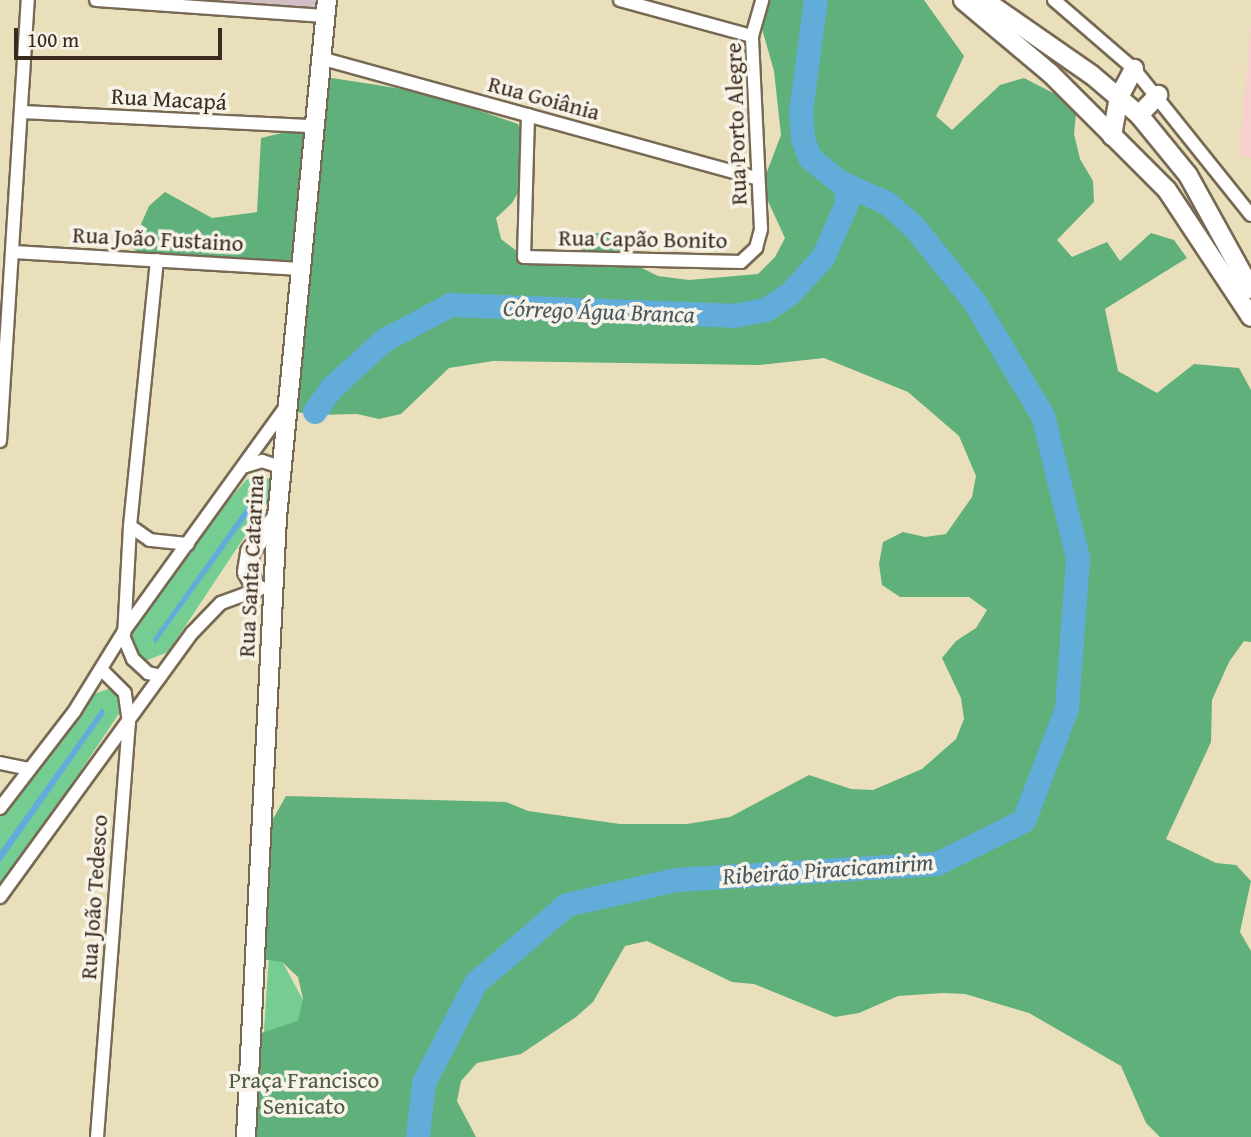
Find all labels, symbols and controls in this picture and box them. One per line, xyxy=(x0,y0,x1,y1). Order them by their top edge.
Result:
scale bar xyxy=(18,14,226,58)
text: 100 m xyxy=(27,24,79,55)
street label: Rua Porto Alegre xyxy=(719,42,753,206)
street label: Rua Goiânia xyxy=(485,70,603,126)
street label: Rua Macapá xyxy=(111,82,227,116)
street label: Rua João Fustaino xyxy=(72,221,244,257)
street label: Rua Capão Bonito xyxy=(558,224,728,254)
water label: Córrego Água Branca xyxy=(503,293,695,329)
street label: Rua Santa Catarina xyxy=(232,474,270,658)
street label: Rua João Tedesco xyxy=(74,814,114,980)
water label: Ribeirão Piracicamirim xyxy=(721,847,935,891)
park label: Praça Francisco Senicato xyxy=(229,1066,379,1120)

